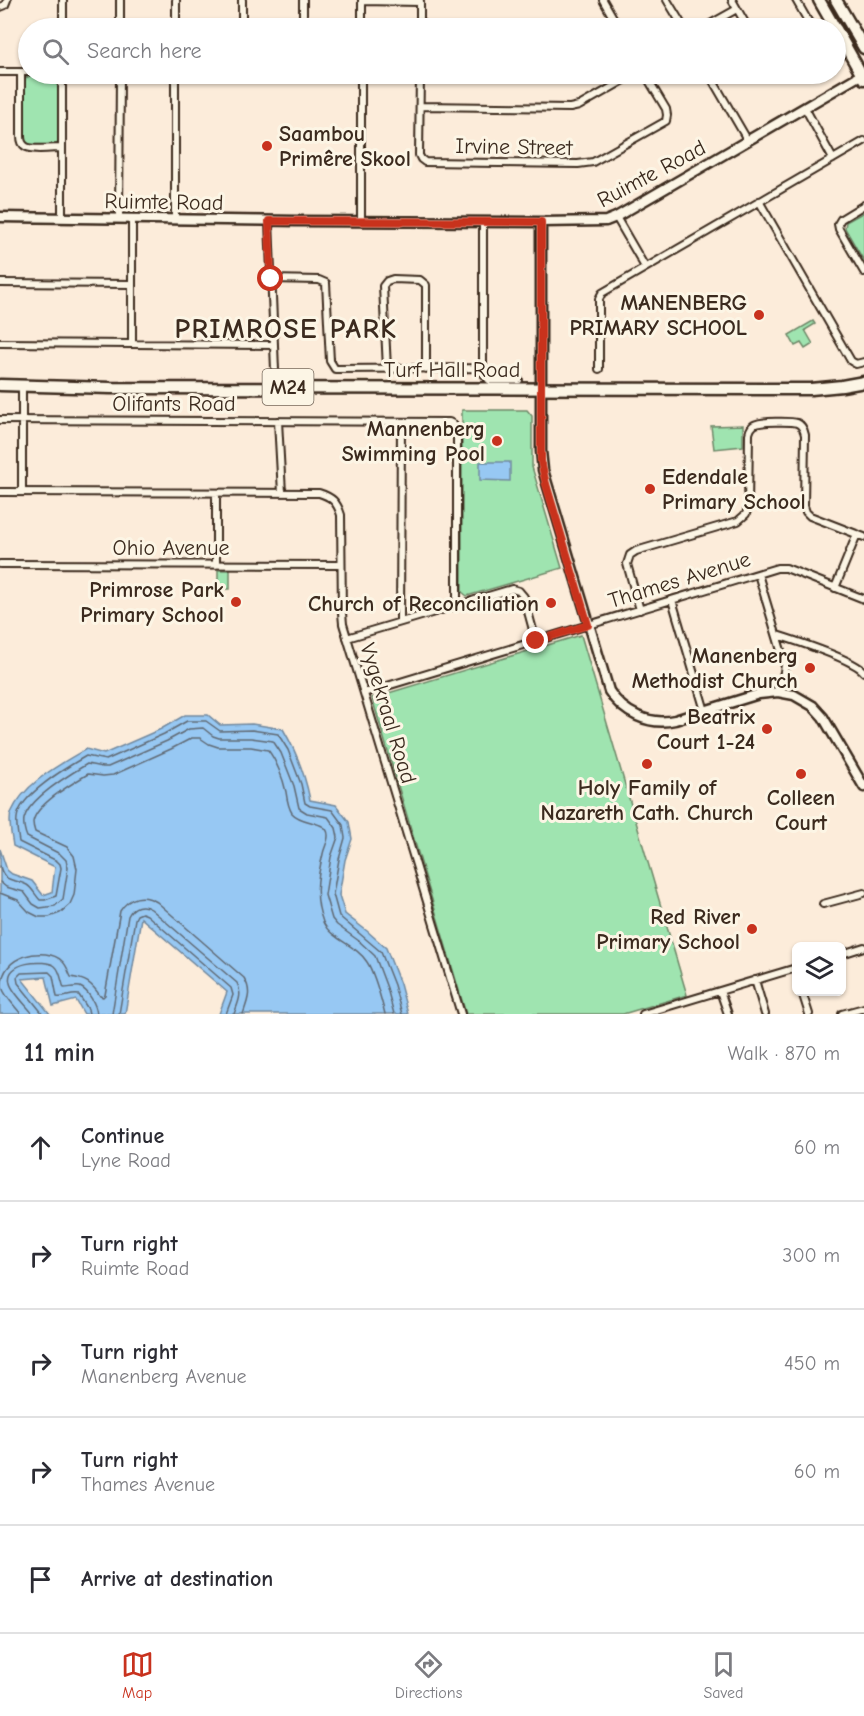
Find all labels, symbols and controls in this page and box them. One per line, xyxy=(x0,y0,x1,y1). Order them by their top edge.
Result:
search box xyxy=(18,18,846,84)
icon: search xyxy=(39,35,72,68)
text: Search here xyxy=(87,38,202,64)
place label: Saambou Primêre Skool xyxy=(279,121,411,172)
street label: Irvine Street xyxy=(455,133,573,161)
street label: Ruimte Road xyxy=(593,134,710,213)
marker: Saambou Primêre Skool xyxy=(260,139,274,153)
street label: Ruimte Road xyxy=(104,188,224,216)
route start xyxy=(257,265,283,291)
place label: MANENBERG PRIMARY SCHOOL xyxy=(569,290,747,341)
marker: MANENBERG PRIMARY SCHOOL xyxy=(752,308,766,322)
district label: PRIMROSE PARK xyxy=(174,313,398,345)
street label: Turf Hall Road xyxy=(384,357,520,383)
road number: M24 xyxy=(262,369,314,405)
street label: Olifants Road xyxy=(112,391,236,417)
place label: Mannenberg Swimming Pool xyxy=(342,416,485,467)
marker: Mannenberg Swimming Pool xyxy=(490,434,504,448)
place label: Edendale Primary School xyxy=(662,464,806,515)
marker: Edendale Primary School xyxy=(643,482,657,496)
street label: Ohio Avenue xyxy=(113,535,229,561)
street label: Thames Avenue xyxy=(605,546,754,614)
place label: Primrose Park Primary School xyxy=(80,577,224,628)
place label: Church of Reconciliation xyxy=(308,591,539,617)
marker: Primrose Park Primary School xyxy=(229,595,243,609)
marker: Church of Reconciliation xyxy=(544,596,558,610)
route end xyxy=(522,627,548,653)
street label: Vygekraal Road xyxy=(354,640,422,787)
place label: Manenberg Methodist Church xyxy=(632,643,798,694)
marker: Manenberg Methodist Church xyxy=(803,661,817,675)
place label: Beatrix Court 1-24 xyxy=(657,704,755,755)
marker: Beatrix Court 1-24 xyxy=(760,722,774,736)
marker: Holy Family of Nazareth Cath. Church xyxy=(640,757,654,771)
marker: Colleen Court xyxy=(794,767,808,781)
place label: Holy Family of Nazareth Cath. Church xyxy=(541,775,753,826)
place label: Colleen Court xyxy=(767,785,835,836)
place label: Red River Primary School xyxy=(596,904,740,955)
marker: Red River Primary School xyxy=(745,922,759,936)
map controls xyxy=(792,942,846,996)
button: layers xyxy=(792,942,846,996)
text: 11 min xyxy=(24,1038,95,1068)
text: Walk · 870 m xyxy=(728,1042,840,1065)
text: Continue xyxy=(81,1123,164,1149)
icon: ahead xyxy=(24,1131,57,1164)
text: 60 m xyxy=(794,1136,840,1159)
text: Lyne Road xyxy=(81,1149,171,1172)
text: Turn right xyxy=(81,1231,178,1257)
icon: right xyxy=(24,1239,57,1272)
text: 300 m xyxy=(782,1244,840,1267)
text: Ruimte Road xyxy=(81,1257,189,1280)
text: Turn right xyxy=(81,1339,178,1365)
icon: right xyxy=(24,1347,57,1380)
text: 450 m xyxy=(784,1352,840,1375)
text: Manenberg Avenue xyxy=(81,1365,246,1388)
text: Turn right xyxy=(81,1447,178,1473)
icon: right xyxy=(24,1455,57,1488)
text: 60 m xyxy=(794,1460,840,1483)
text: Thames Avenue xyxy=(81,1473,215,1496)
icon: arrive xyxy=(24,1563,57,1596)
text: Arrive at destination xyxy=(81,1566,273,1592)
tab: Map xyxy=(121,1648,154,1702)
tab: Directions xyxy=(395,1648,462,1702)
tab: Saved xyxy=(703,1648,743,1702)

